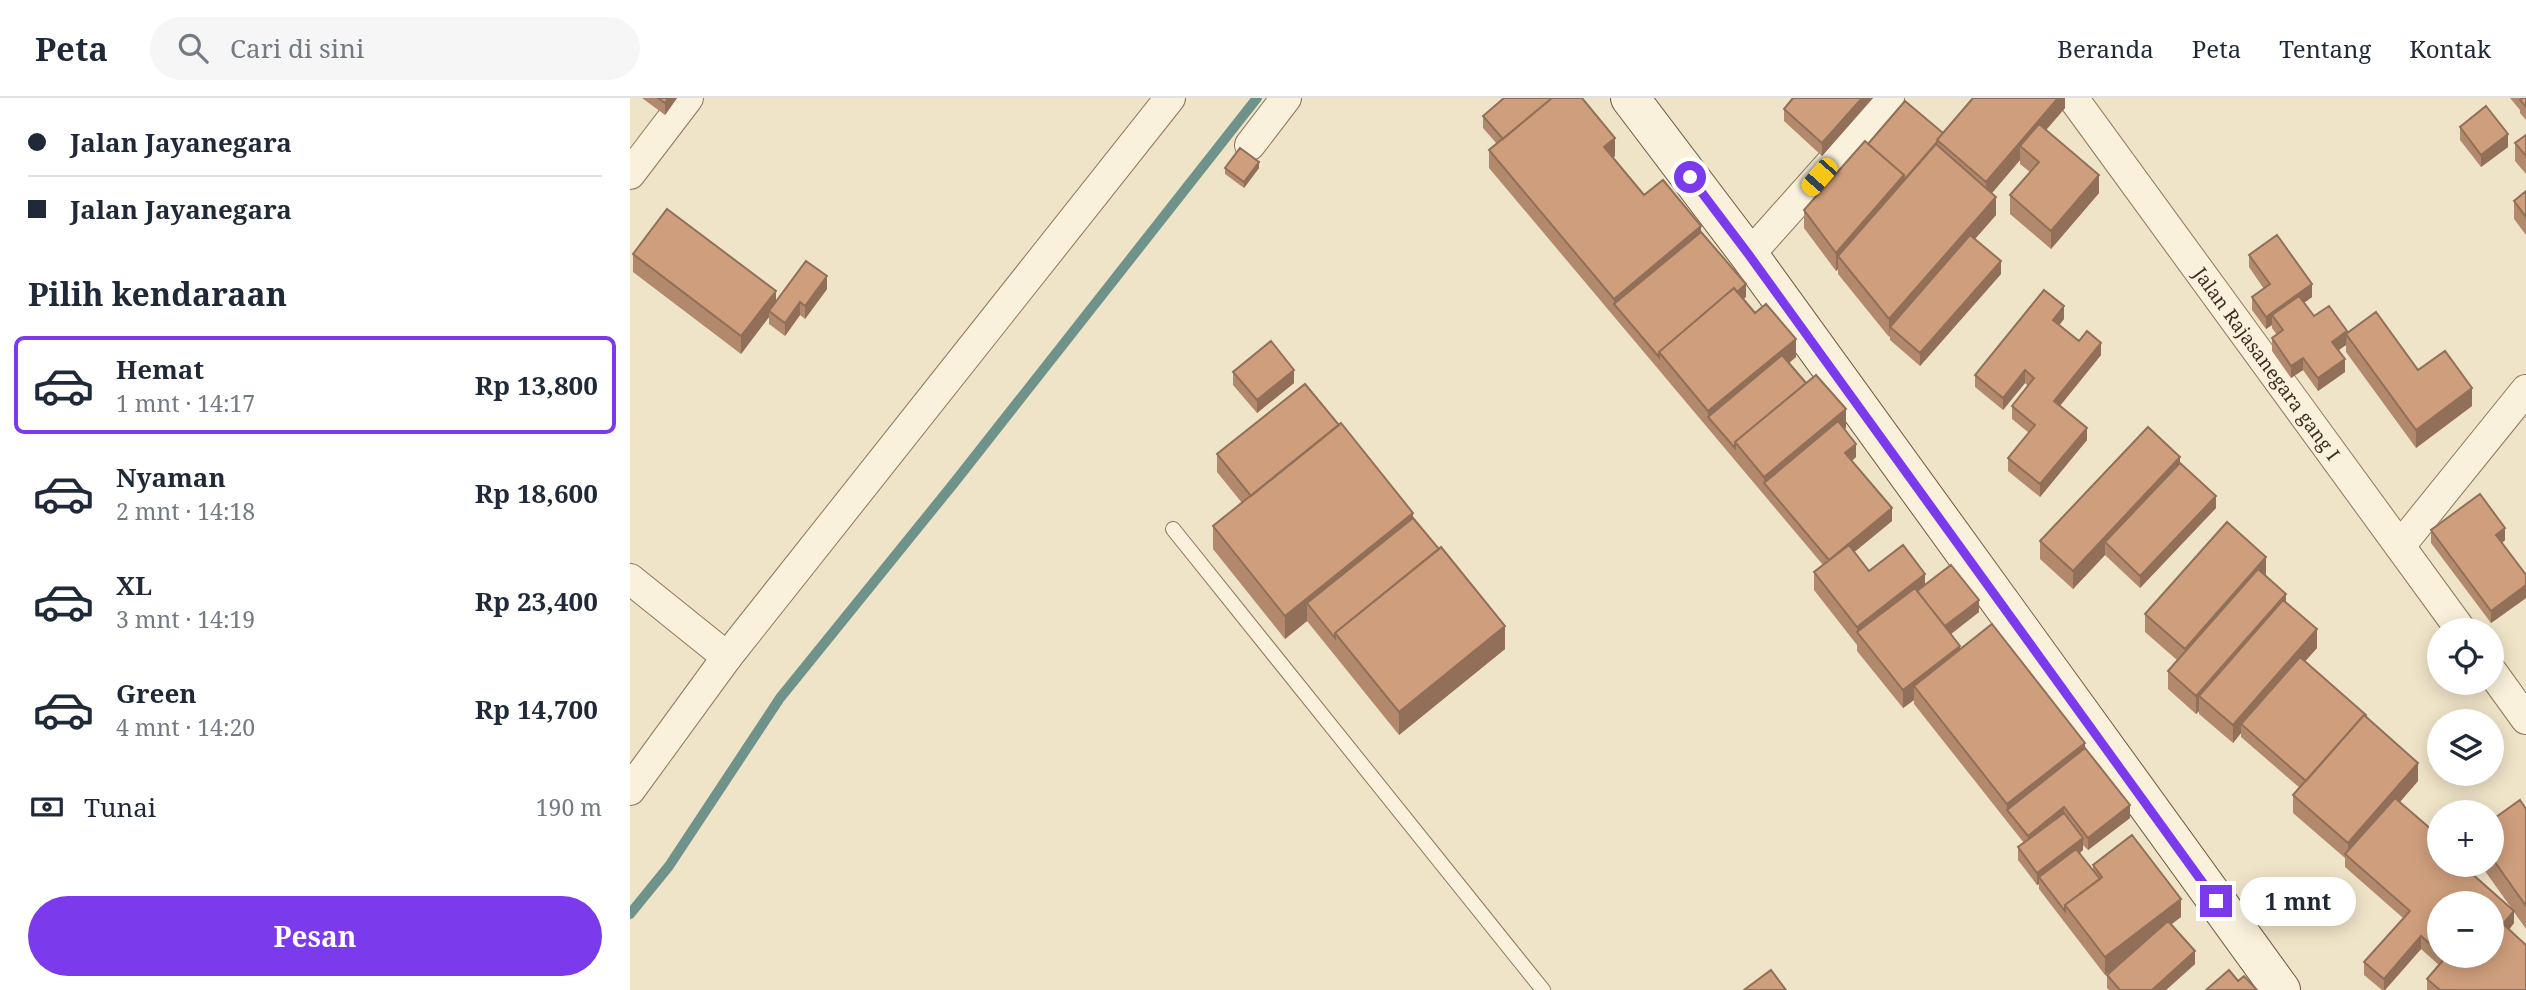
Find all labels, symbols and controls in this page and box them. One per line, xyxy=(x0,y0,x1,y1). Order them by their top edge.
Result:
search box xyxy=(150,17,640,80)
text: Peta xyxy=(35,26,108,71)
icon: search xyxy=(174,29,212,67)
text: Cari di sini xyxy=(230,30,364,66)
text: Beranda xyxy=(2057,32,2154,65)
text: Peta xyxy=(2192,32,2241,65)
text: Tentang xyxy=(2279,32,2371,65)
text: Kontak xyxy=(2409,32,2491,65)
text: Jalan Jayanegara xyxy=(70,124,292,160)
car xyxy=(1798,154,1841,200)
route start xyxy=(1674,161,1706,193)
text: Jalan Jayanegara xyxy=(70,191,292,227)
street label: Jalan Rajasanegara gang I xyxy=(2187,261,2346,466)
text: Pilih kendaraan xyxy=(28,272,287,315)
text: Hemat xyxy=(116,351,204,387)
icon: car xyxy=(32,354,95,417)
text: Rp 13,800 xyxy=(475,367,598,403)
text: 1 mnt · 14:17 xyxy=(116,387,255,419)
text: Nyaman xyxy=(116,459,226,495)
icon: car xyxy=(32,462,95,525)
text: Rp 18,600 xyxy=(475,475,598,511)
text: 2 mnt · 14:18 xyxy=(116,495,255,527)
text: XL xyxy=(116,567,152,603)
icon: car xyxy=(32,570,95,633)
text: Rp 23,400 xyxy=(475,583,598,619)
text: 3 mnt · 14:19 xyxy=(116,603,255,635)
map controls xyxy=(2427,618,2504,968)
button: locate xyxy=(2427,618,2504,695)
text: Green xyxy=(116,675,197,711)
icon: car xyxy=(32,678,95,741)
text: Rp 14,700 xyxy=(475,691,598,727)
button: layers xyxy=(2427,709,2504,786)
text: 4 mnt · 14:20 xyxy=(116,711,255,743)
icon: cash xyxy=(28,788,66,826)
text: Tunai xyxy=(84,789,156,825)
text: 190 m xyxy=(536,791,602,823)
button: + xyxy=(2427,800,2504,877)
callout: 1 mnt xyxy=(2240,876,2356,926)
route end xyxy=(2200,885,2232,917)
text: 1 mnt xyxy=(2265,885,2331,917)
button: − xyxy=(2427,891,2504,968)
button: Pesan xyxy=(28,896,602,976)

